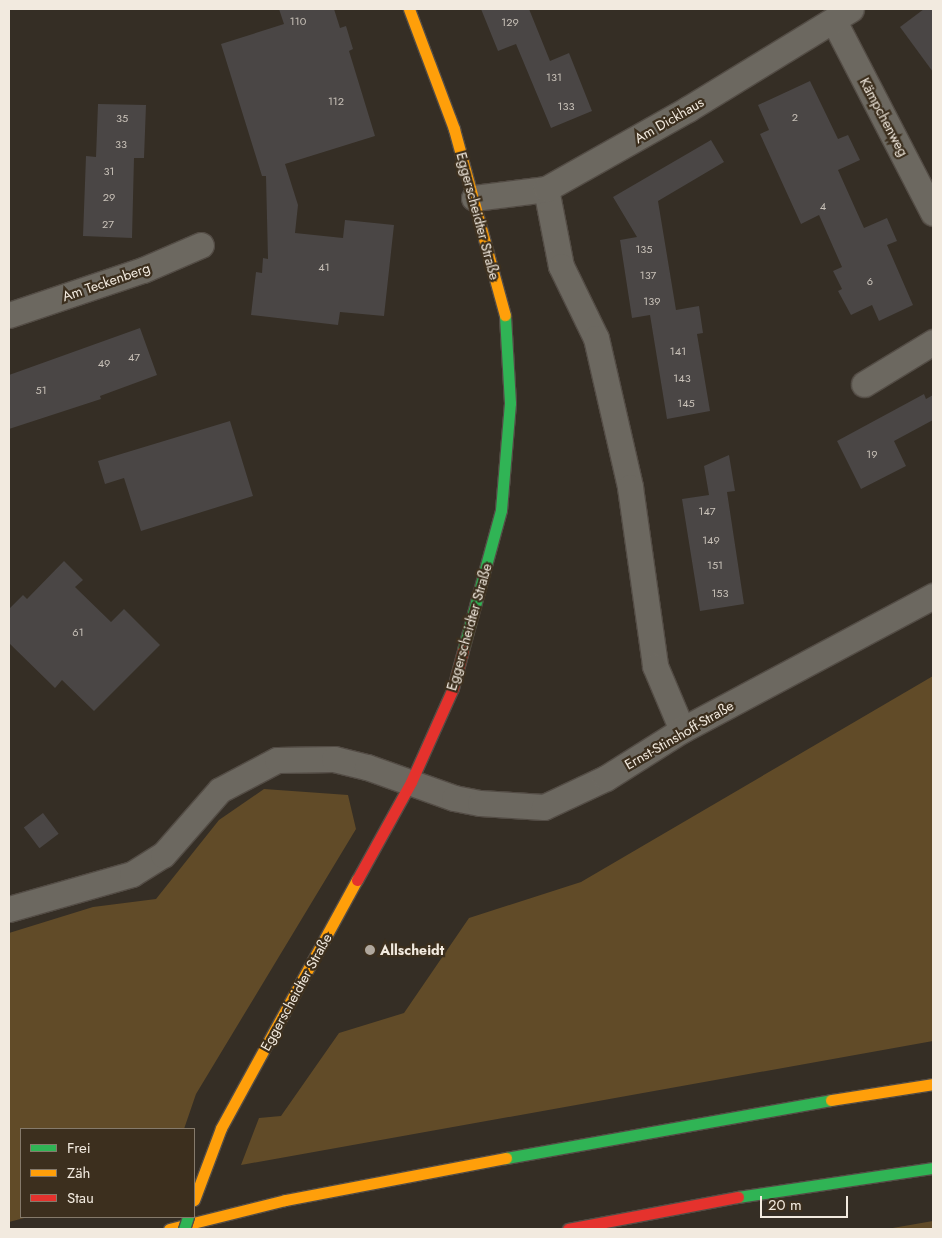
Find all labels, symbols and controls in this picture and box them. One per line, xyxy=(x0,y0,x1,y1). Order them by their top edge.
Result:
house number: 110 xyxy=(290,14,306,28)
house number: 129 xyxy=(501,15,519,29)
house number: 131 xyxy=(546,70,562,84)
street label: Kämpchenweg xyxy=(856,75,912,159)
street label: Am Dickhaus xyxy=(631,93,707,147)
house number: 112 xyxy=(328,94,344,108)
house number: 133 xyxy=(558,99,574,113)
house number: 2 xyxy=(792,110,798,124)
house number: 35 xyxy=(116,111,128,125)
house number: 33 xyxy=(115,137,127,151)
street label: Eggerscheidter Straße xyxy=(453,150,503,282)
house number: 31 xyxy=(104,164,114,178)
house number: 29 xyxy=(103,190,115,204)
house number: 4 xyxy=(820,199,826,213)
house number: 27 xyxy=(102,217,114,231)
house number: 135 xyxy=(635,242,653,256)
street label: Am Teckenberg xyxy=(60,259,152,305)
house number: 41 xyxy=(318,260,330,274)
house number: 137 xyxy=(640,268,656,282)
house number: 6 xyxy=(867,274,873,288)
house number: 139 xyxy=(643,294,661,308)
house number: 141 xyxy=(670,344,686,358)
house number: 47 xyxy=(128,350,140,364)
house number: 49 xyxy=(98,356,110,370)
house number: 143 xyxy=(673,371,691,385)
house number: 51 xyxy=(35,383,47,397)
house number: 145 xyxy=(677,396,695,410)
house number: 19 xyxy=(866,447,878,461)
house number: 147 xyxy=(698,504,716,518)
house number: 149 xyxy=(702,533,720,547)
house number: 151 xyxy=(707,558,723,572)
street label: Eggerscheidter Straße xyxy=(443,562,495,692)
house number: 153 xyxy=(711,586,729,600)
house number: 61 xyxy=(72,625,84,639)
street label: Ernst-Stinshoff-Straße xyxy=(622,697,736,773)
street label: Eggerscheidter Straße xyxy=(257,930,335,1054)
place label: Allscheidt xyxy=(380,942,444,958)
marker: Allscheidt xyxy=(364,944,376,956)
legend xyxy=(20,1128,195,1218)
text: Frei xyxy=(67,1137,91,1159)
text: Zäh xyxy=(67,1162,90,1184)
scale bar xyxy=(762,1186,850,1218)
text: Stau xyxy=(67,1187,94,1209)
text: 20 m xyxy=(768,1194,802,1216)

